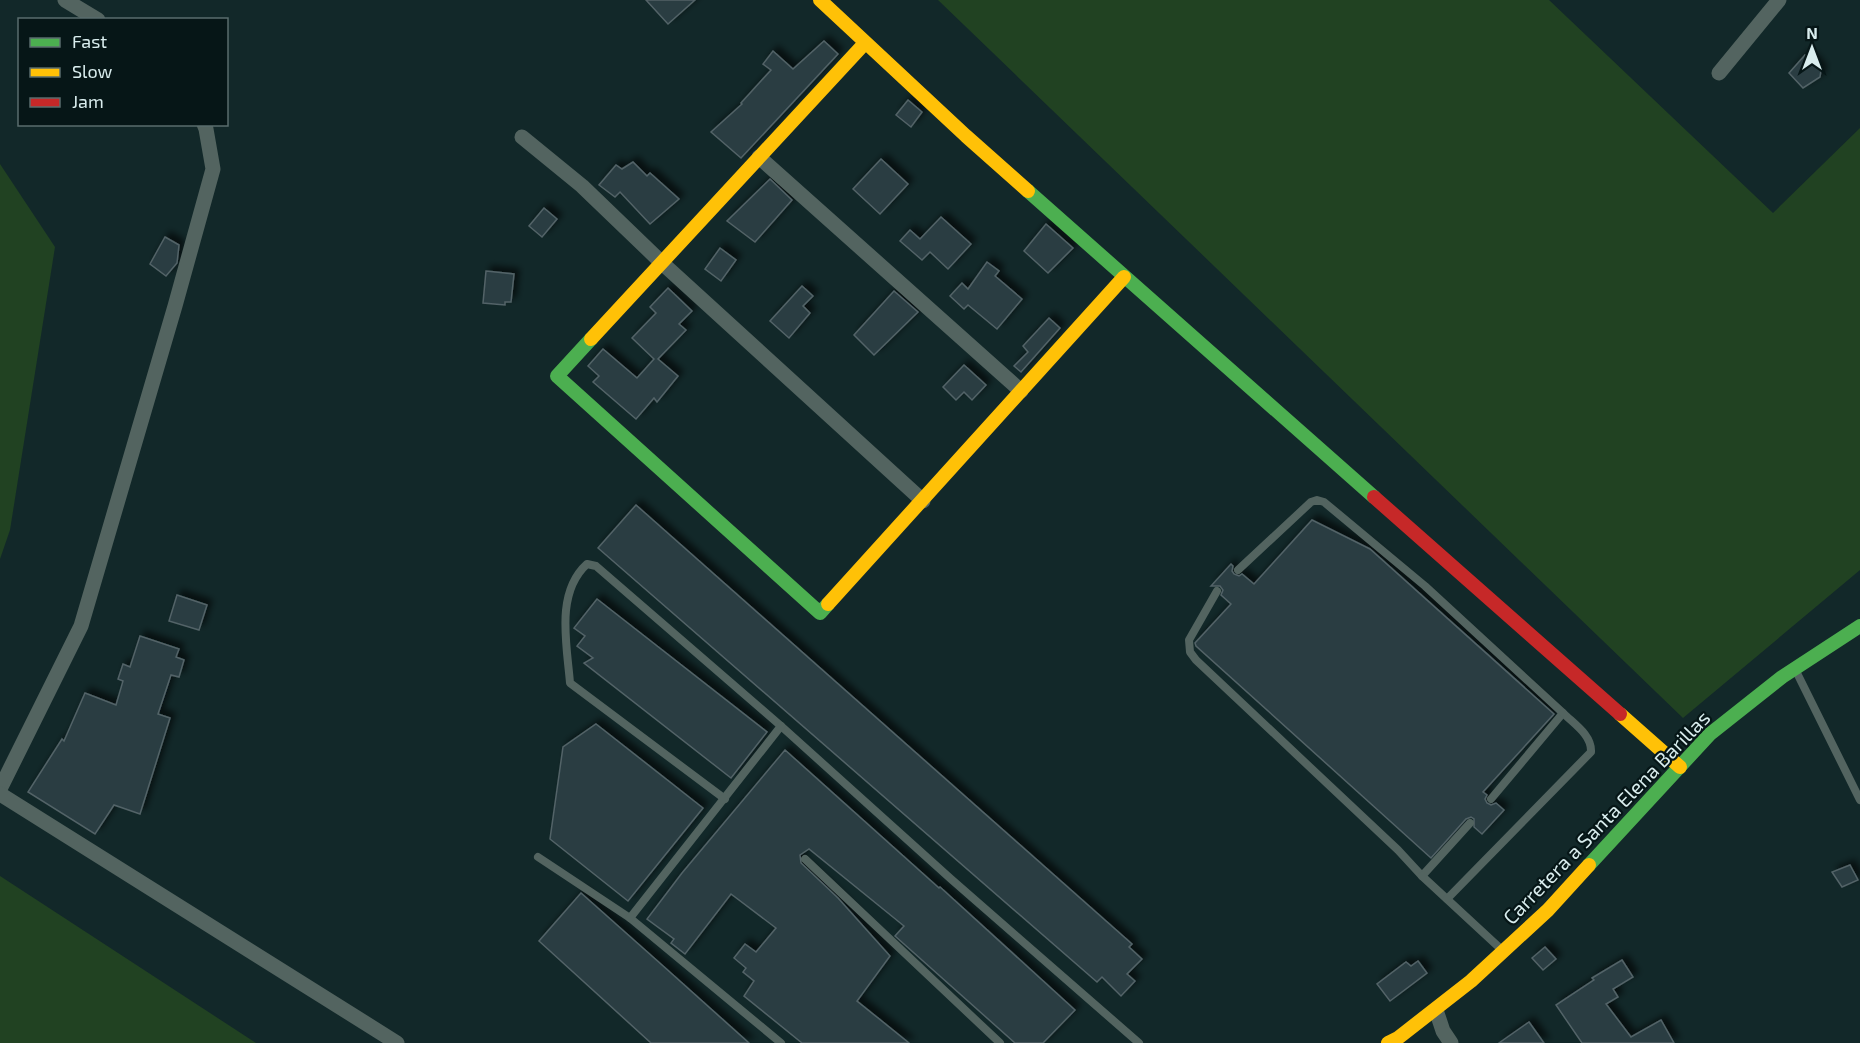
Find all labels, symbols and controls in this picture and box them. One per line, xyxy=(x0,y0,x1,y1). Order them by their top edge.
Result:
legend xyxy=(18,18,228,126)
north arrow xyxy=(1782,18,1842,78)
text: N xyxy=(1806,23,1818,42)
text: Fast xyxy=(72,30,107,52)
text: Slow xyxy=(72,60,113,82)
text: Jam xyxy=(72,90,104,112)
street label: Carretera a Santa Elena Barillas xyxy=(1498,705,1714,929)

